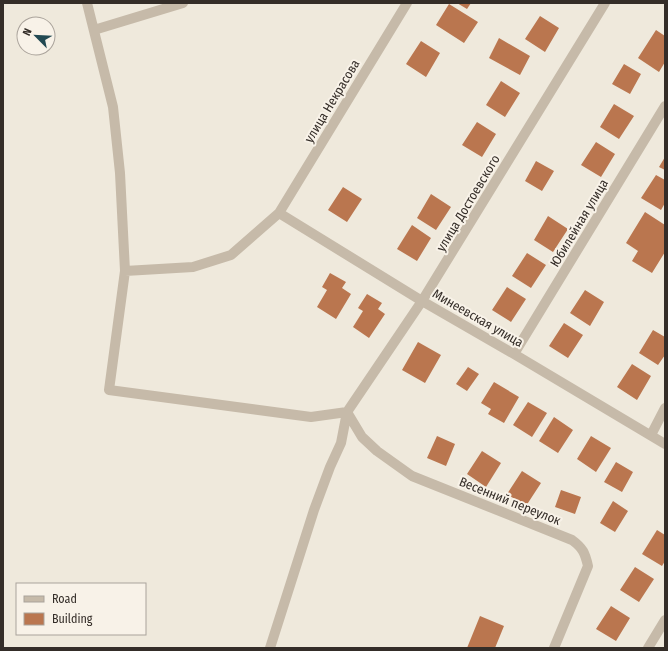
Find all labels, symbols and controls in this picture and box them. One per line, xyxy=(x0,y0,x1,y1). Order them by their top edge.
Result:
north arrow xyxy=(16,16,56,56)
text: N xyxy=(20,26,35,38)
street label: улица Некрасова xyxy=(301,57,363,145)
street label: улица Достоевского xyxy=(433,152,503,254)
street label: Юбилейная улица xyxy=(547,176,611,270)
street label: Минеевская улица xyxy=(430,286,526,350)
street label: Весенний переулок xyxy=(457,474,563,528)
legend xyxy=(16,583,146,635)
text: Road xyxy=(52,592,77,606)
text: Building xyxy=(52,612,93,626)

